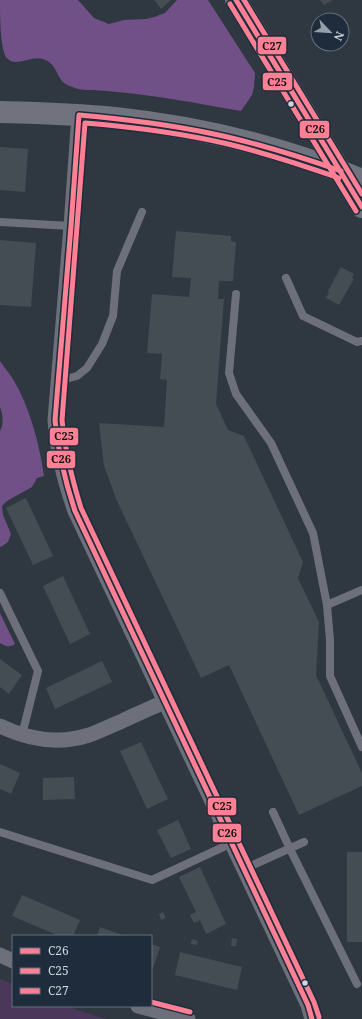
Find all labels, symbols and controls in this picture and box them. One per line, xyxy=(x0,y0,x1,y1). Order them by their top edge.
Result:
north arrow xyxy=(310,12,350,52)
text: N xyxy=(331,29,348,44)
line badge: C27 xyxy=(257,36,287,55)
text: C27 xyxy=(262,38,282,53)
line badge: C25 xyxy=(262,72,293,91)
text: C25 xyxy=(267,74,287,89)
unlabelled marker xyxy=(286,99,296,109)
line badge: C26 xyxy=(299,120,330,139)
text: C26 xyxy=(305,121,325,136)
line badge: C25 xyxy=(49,427,79,446)
text: C25 xyxy=(54,428,74,443)
line badge: C26 xyxy=(46,450,76,469)
text: C26 xyxy=(51,451,71,466)
line badge: C25 xyxy=(207,797,237,816)
text: C25 xyxy=(212,798,232,813)
line badge: C26 xyxy=(212,823,242,843)
text: C26 xyxy=(217,825,237,840)
legend xyxy=(12,935,152,1007)
text: C26 xyxy=(48,942,69,959)
text: C25 xyxy=(48,962,69,979)
unlabelled marker xyxy=(300,978,310,988)
text: C27 xyxy=(48,982,69,999)

